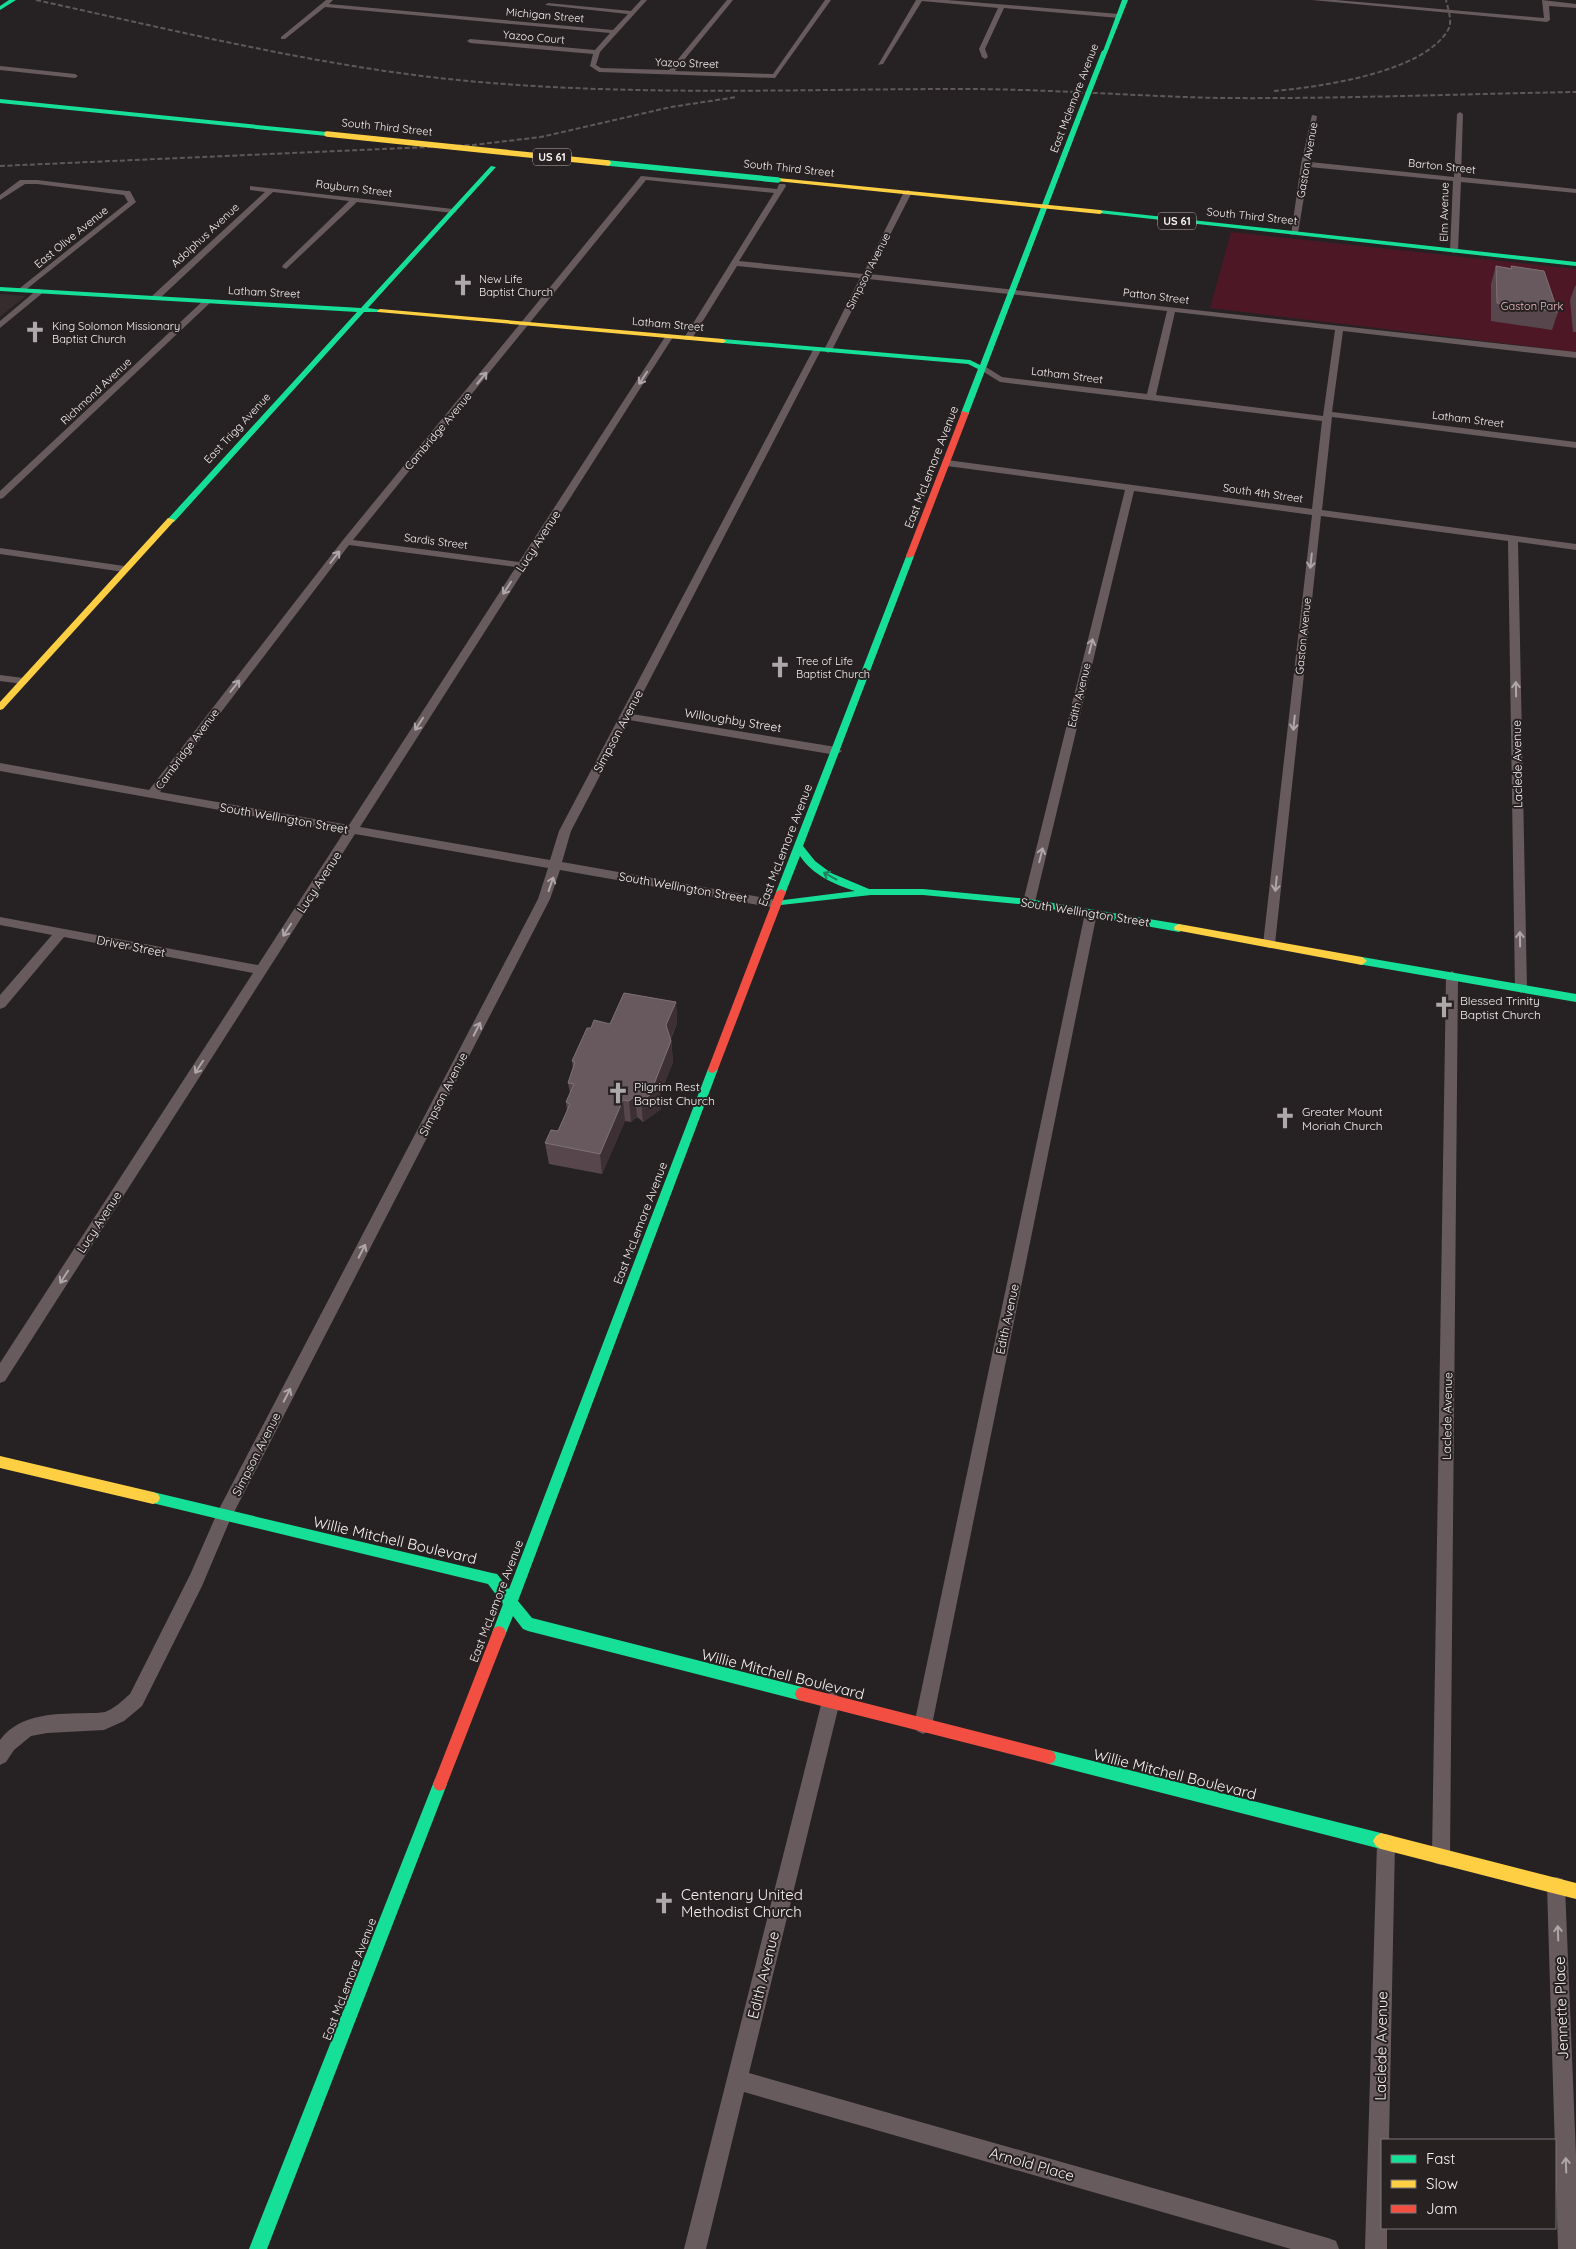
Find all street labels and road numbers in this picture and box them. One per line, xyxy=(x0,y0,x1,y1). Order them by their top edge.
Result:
street label: Michigan Street xyxy=(505,5,585,25)
street label: Yazoo Court xyxy=(503,27,566,47)
street label: East Mclemore Avenue xyxy=(1047,41,1101,155)
street label: Yazoo Street xyxy=(655,55,719,71)
street label: South Third Street xyxy=(341,115,433,139)
street label: Gaston Avenue xyxy=(1293,121,1321,199)
road number: US 61 xyxy=(533,148,571,166)
street label: Barton Street xyxy=(1408,155,1477,177)
street label: South Third Street xyxy=(743,156,835,180)
street label: Rayburn Street xyxy=(315,176,393,200)
street label: Elm Avenue xyxy=(1436,182,1452,242)
street label: Adolphus Avenue xyxy=(168,200,242,270)
street label: East Olive Avenue xyxy=(31,203,111,271)
street label: South Third Street xyxy=(1206,204,1298,228)
road number: US 61 xyxy=(1158,212,1196,230)
street label: Simpson Avenue xyxy=(843,230,893,312)
street label: Latham Street xyxy=(228,283,301,301)
street label: Patton Street xyxy=(1122,285,1190,307)
street label: Latham Street xyxy=(631,314,705,334)
street label: Richmond Avenue xyxy=(58,355,134,427)
street label: Latham Street xyxy=(1030,364,1104,386)
street label: Cambridge Avenue xyxy=(401,389,475,473)
street label: East Trigg Avenue xyxy=(201,390,273,466)
street label: East McLemore Avenue xyxy=(901,403,961,530)
street label: Latham Street xyxy=(1431,408,1505,430)
street label: South 4th Street xyxy=(1222,480,1304,506)
street label: Lucy Avenue xyxy=(512,507,564,575)
street label: Sardis Street xyxy=(403,530,469,552)
street label: Gaston Avenue xyxy=(1292,597,1314,675)
street label: Edith Avenue xyxy=(1064,661,1094,729)
street label: Simpson Avenue xyxy=(590,687,646,775)
street label: Willoughby Street xyxy=(683,705,783,735)
street label: Cambridge Avenue xyxy=(152,706,222,792)
street label: Laclede Avenue xyxy=(1509,720,1525,808)
street label: East McLemore Avenue xyxy=(755,781,815,908)
street label: South Wellington Street xyxy=(219,799,349,837)
street label: Lucy Avenue xyxy=(293,848,345,916)
street label: South Wellington Street xyxy=(618,868,748,906)
street label: South Wellington Street xyxy=(1020,894,1150,930)
street label: Driver Street xyxy=(95,932,167,960)
street label: Simpson Avenue xyxy=(416,1050,471,1138)
street label: East McLemore Avenue xyxy=(610,1159,670,1286)
street label: Lucy Avenue xyxy=(73,1188,125,1256)
street label: Edith Avenue xyxy=(992,1282,1022,1356)
street label: Laclede Avenue xyxy=(1439,1372,1455,1460)
street label: Simpson Avenue xyxy=(229,1410,284,1498)
street label: Willie Mitchell Boulevard xyxy=(311,1512,479,1568)
street label: East McLemore Avenue xyxy=(466,1537,526,1664)
street label: Willie Mitchell Boulevard xyxy=(700,1645,866,1703)
street label: Willie Mitchell Boulevard xyxy=(1092,1745,1258,1803)
street label: East McLemore Avenue xyxy=(319,1915,379,2042)
street label: Edith Avenue xyxy=(743,1929,783,2021)
street label: Jennette Place xyxy=(1550,1956,1572,2060)
street label: Laclede Avenue xyxy=(1371,1991,1391,2101)
street label: Arnold Place xyxy=(987,2143,1077,2185)

